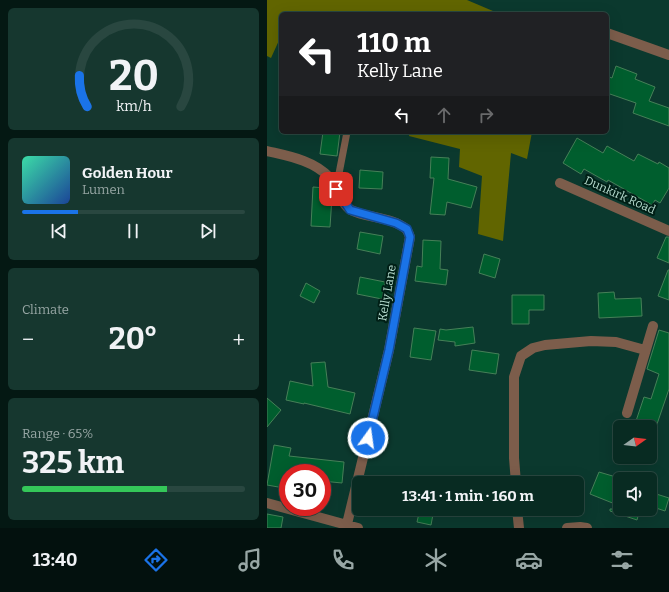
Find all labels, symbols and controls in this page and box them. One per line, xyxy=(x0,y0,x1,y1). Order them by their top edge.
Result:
text: 110 m xyxy=(357,26,431,59)
icon: left xyxy=(291,28,343,80)
text: 20 xyxy=(109,51,158,101)
text: Kelly Lane xyxy=(357,60,443,82)
text: km/h xyxy=(116,98,151,115)
icon: left xyxy=(391,104,413,126)
icon: ahead xyxy=(433,104,455,126)
icon: right xyxy=(475,104,497,126)
text: Golden Hour xyxy=(82,164,173,182)
pin xyxy=(319,172,353,206)
street label: Dunkirk Road xyxy=(582,173,658,217)
icon: arrive xyxy=(325,178,347,200)
text: Lumen xyxy=(82,182,125,197)
icon: previous xyxy=(48,220,70,242)
icon: pause xyxy=(122,220,144,242)
icon: next xyxy=(197,220,219,242)
street label: Kelly Lane xyxy=(375,264,399,322)
text: Climate xyxy=(22,302,69,317)
text: 20° xyxy=(109,321,158,357)
text: − xyxy=(22,326,34,353)
text: + xyxy=(232,326,245,353)
position arrow xyxy=(347,417,389,459)
north arrow xyxy=(613,420,657,464)
map controls xyxy=(613,420,657,516)
text: Range · 65% xyxy=(22,426,93,441)
text: 325 km xyxy=(22,445,124,481)
speed limit sign: 30 xyxy=(279,464,331,516)
button: sound xyxy=(613,472,657,516)
text: 13:41 · 1 min · 160 m xyxy=(402,487,534,505)
icon: directions xyxy=(142,546,170,574)
icon: music xyxy=(236,546,264,574)
icon: phone xyxy=(329,546,357,574)
icon: climate xyxy=(422,546,450,574)
icon: car xyxy=(515,546,543,574)
icon: filters xyxy=(608,546,636,574)
text: 13:40 xyxy=(33,549,77,571)

